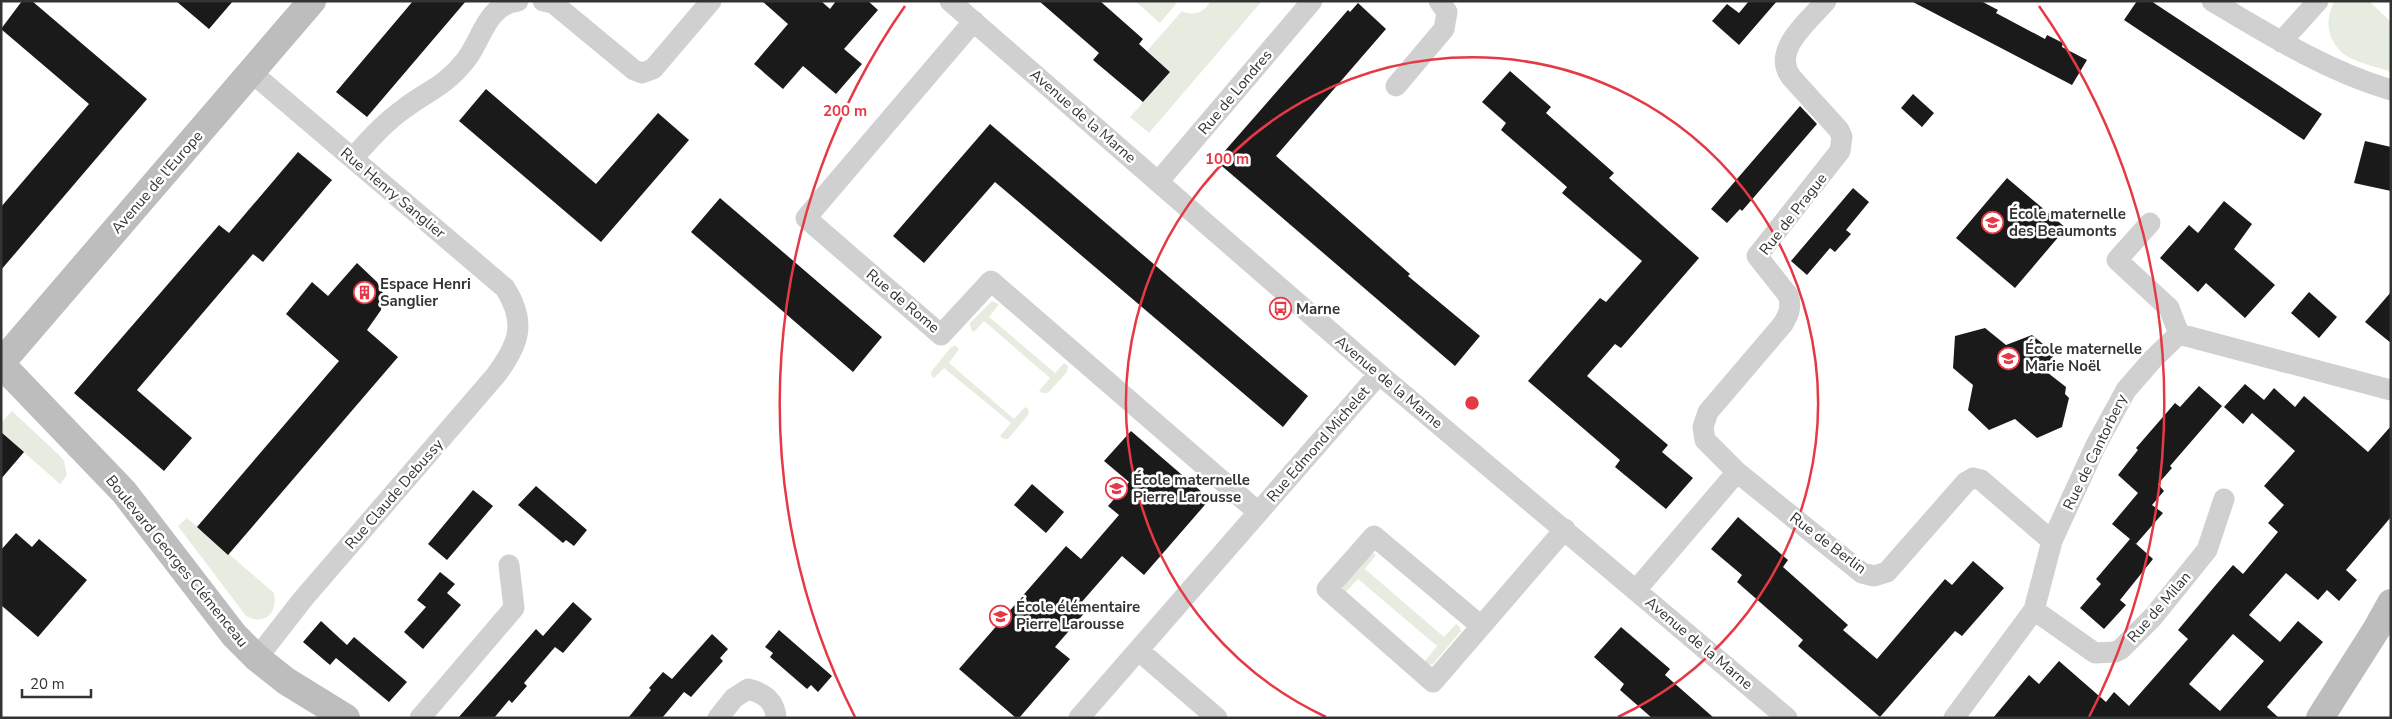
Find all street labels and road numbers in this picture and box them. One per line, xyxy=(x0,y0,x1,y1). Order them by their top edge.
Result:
street label: Rue de Londres xyxy=(1194,45,1276,139)
street label: Avenue de la Marne xyxy=(1026,64,1140,168)
street label: Avenue de l'Europe xyxy=(107,126,207,238)
street label: Rue Henry Sanglier xyxy=(336,143,450,243)
street label: Rue de Prague xyxy=(1755,169,1831,259)
street label: Rue de Rome xyxy=(862,264,944,338)
street label: Avenue de la Marne xyxy=(1331,331,1447,433)
street label: Rue Edmond Michelet xyxy=(1262,381,1374,506)
street label: Rue de Cantorbery xyxy=(2058,391,2132,513)
street label: Rue Claude Debussy xyxy=(341,434,448,553)
street label: Boulevard Georges Clémenceau xyxy=(101,471,253,651)
street label: Rue de Berlin xyxy=(1786,508,1870,578)
street label: Rue de Milan xyxy=(2123,567,2195,647)
street label: Avenue de la Marne xyxy=(1641,592,1757,694)

